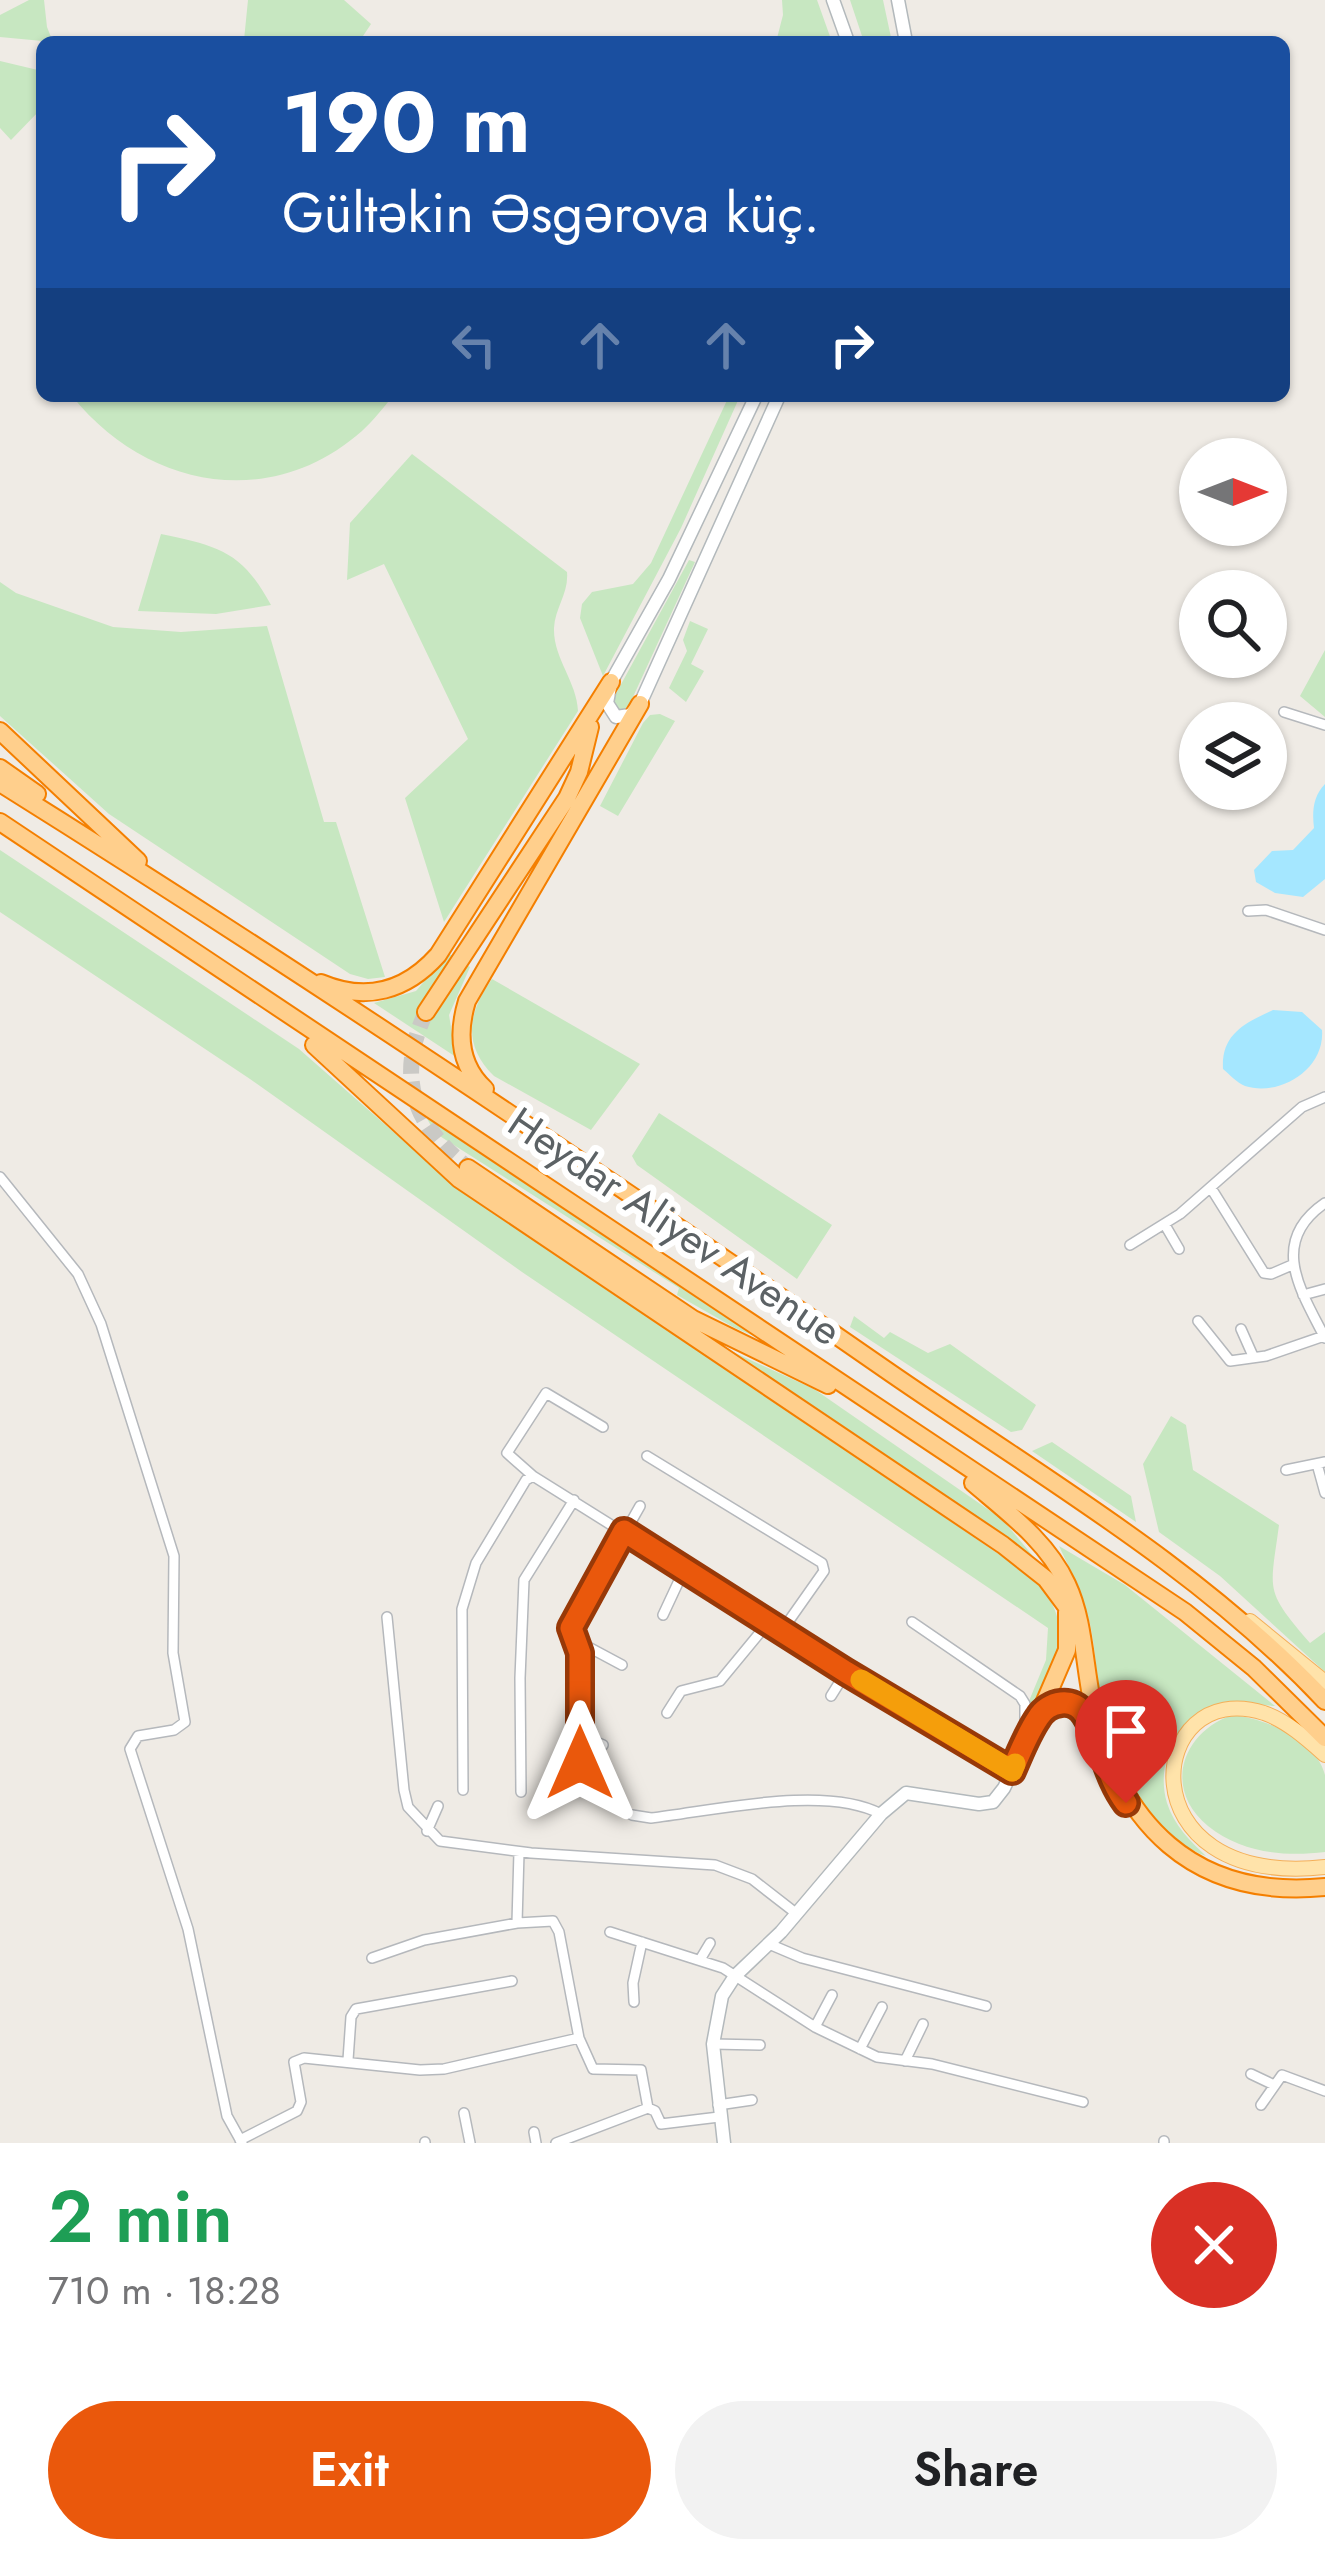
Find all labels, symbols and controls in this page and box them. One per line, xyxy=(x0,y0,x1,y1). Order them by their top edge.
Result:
text: 190 m xyxy=(282,62,531,184)
icon: right xyxy=(84,84,240,240)
text: Gültəkin Əsgərova küç. xyxy=(282,174,820,252)
icon: left xyxy=(441,312,507,378)
icon: ahead xyxy=(567,312,633,378)
icon: ahead xyxy=(693,312,759,378)
icon: right xyxy=(819,312,885,378)
north arrow xyxy=(1179,438,1287,546)
map controls xyxy=(1179,438,1287,810)
button: search xyxy=(1179,570,1287,678)
button: layers xyxy=(1179,702,1287,810)
street label: Heydar Aliyev Avenue xyxy=(496,1092,853,1361)
pin xyxy=(1075,1680,1177,1803)
icon: arrive xyxy=(1093,1698,1159,1764)
position arrow xyxy=(517,1700,643,1826)
text: 2 min xyxy=(48,2165,233,2269)
button: close xyxy=(1151,2182,1277,2308)
text: 710 m · 18:28 xyxy=(48,2262,281,2319)
button: Exit xyxy=(48,2401,651,2539)
button: Share xyxy=(675,2401,1277,2539)

